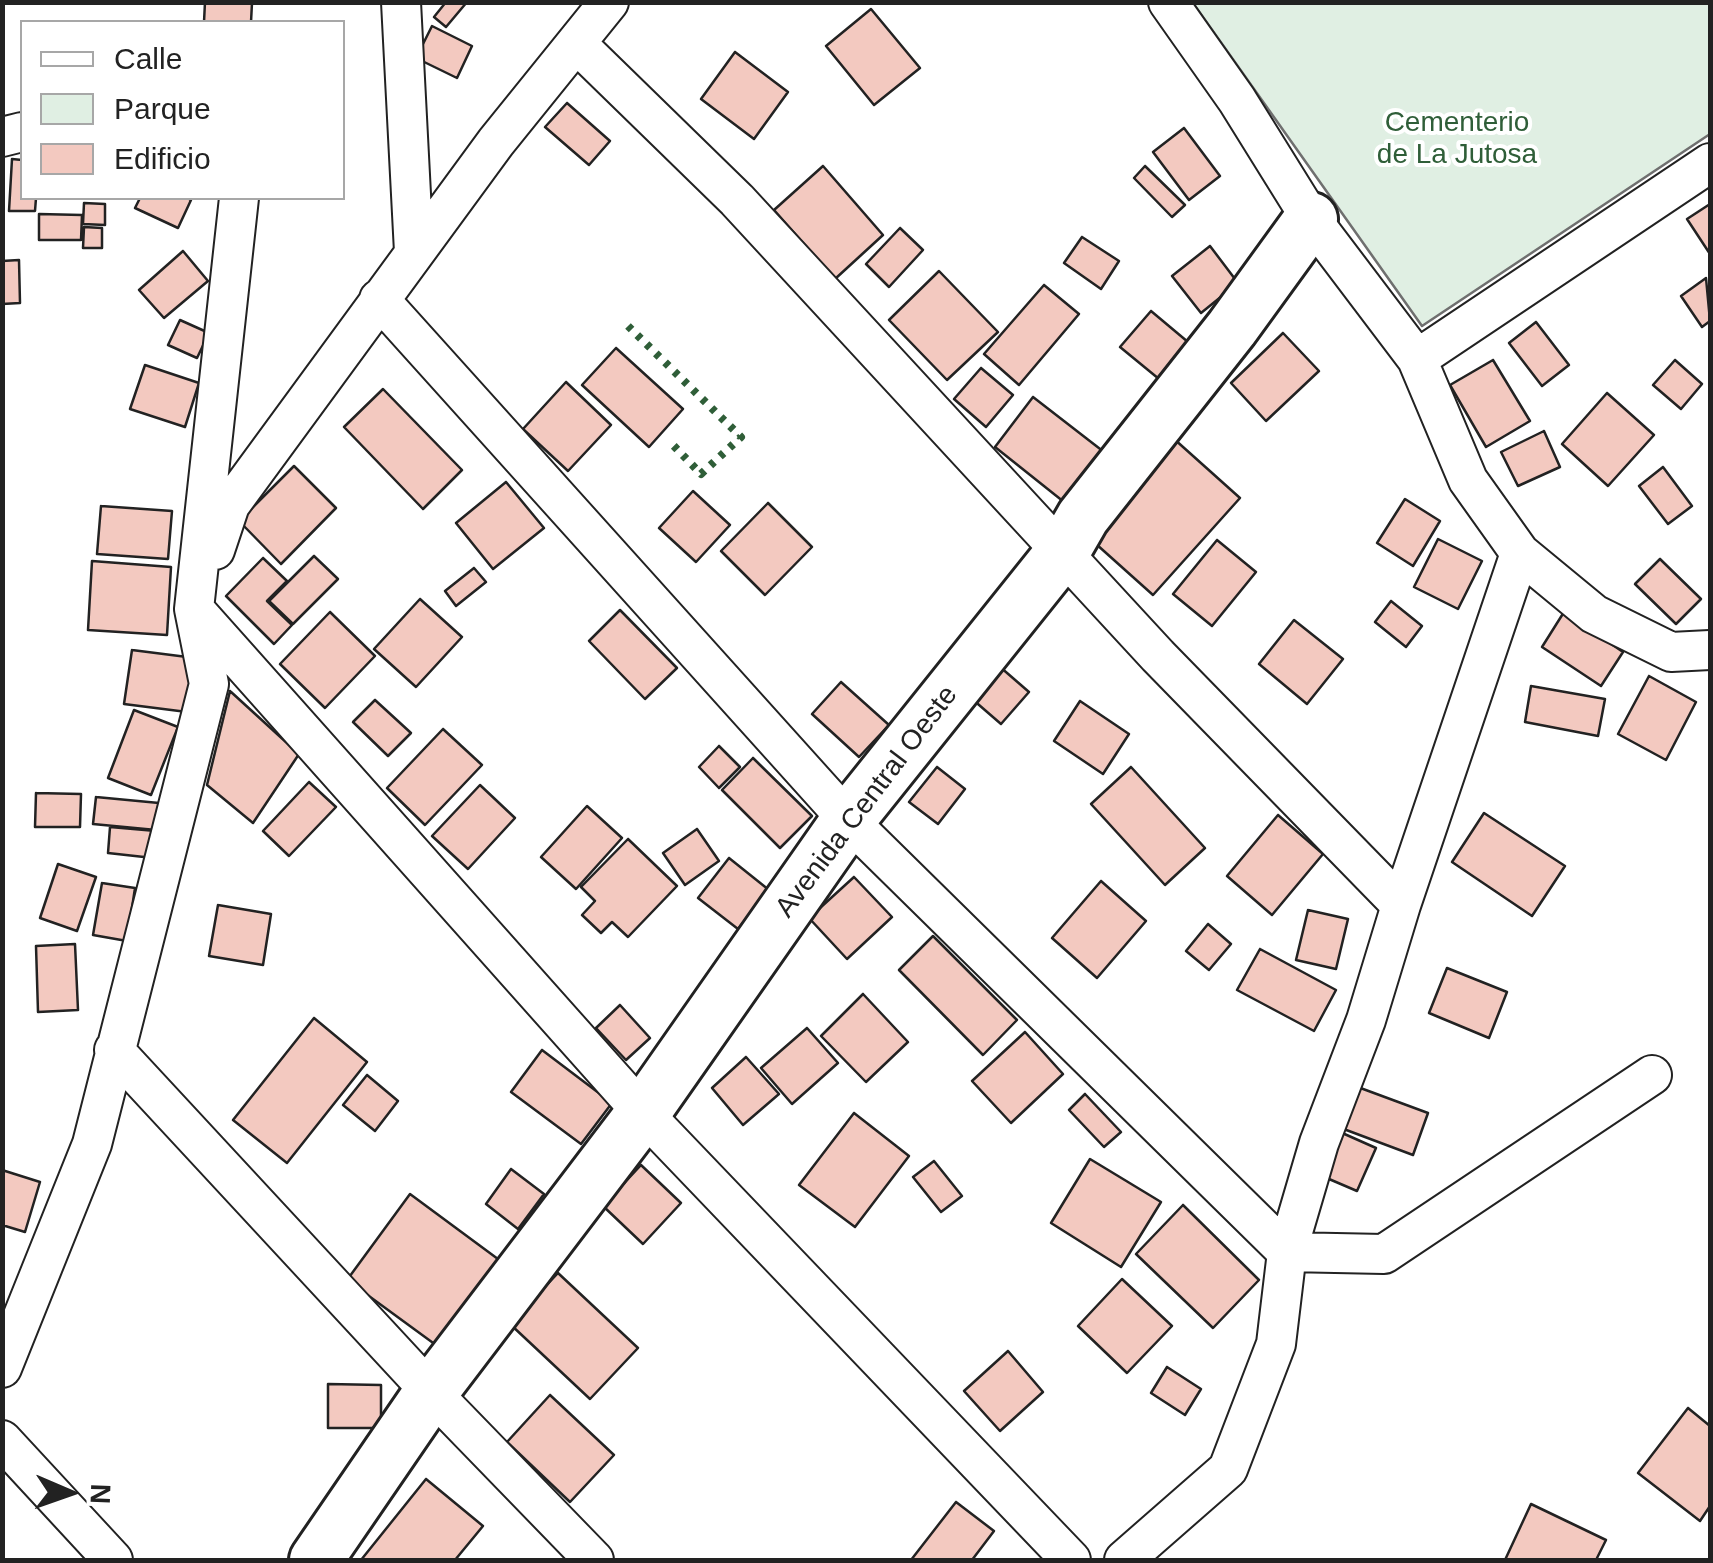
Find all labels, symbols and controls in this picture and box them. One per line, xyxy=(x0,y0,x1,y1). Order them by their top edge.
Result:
legend xyxy=(20,20,345,200)
text: Calle xyxy=(114,42,182,75)
text: Parque xyxy=(114,92,211,125)
park label: Cementerio de La Jutosa xyxy=(1377,106,1537,172)
text: Edificio xyxy=(114,142,211,175)
street label: Avenida Central Oeste xyxy=(769,680,965,924)
north arrow xyxy=(20,1443,120,1543)
text: N xyxy=(85,1483,116,1505)

